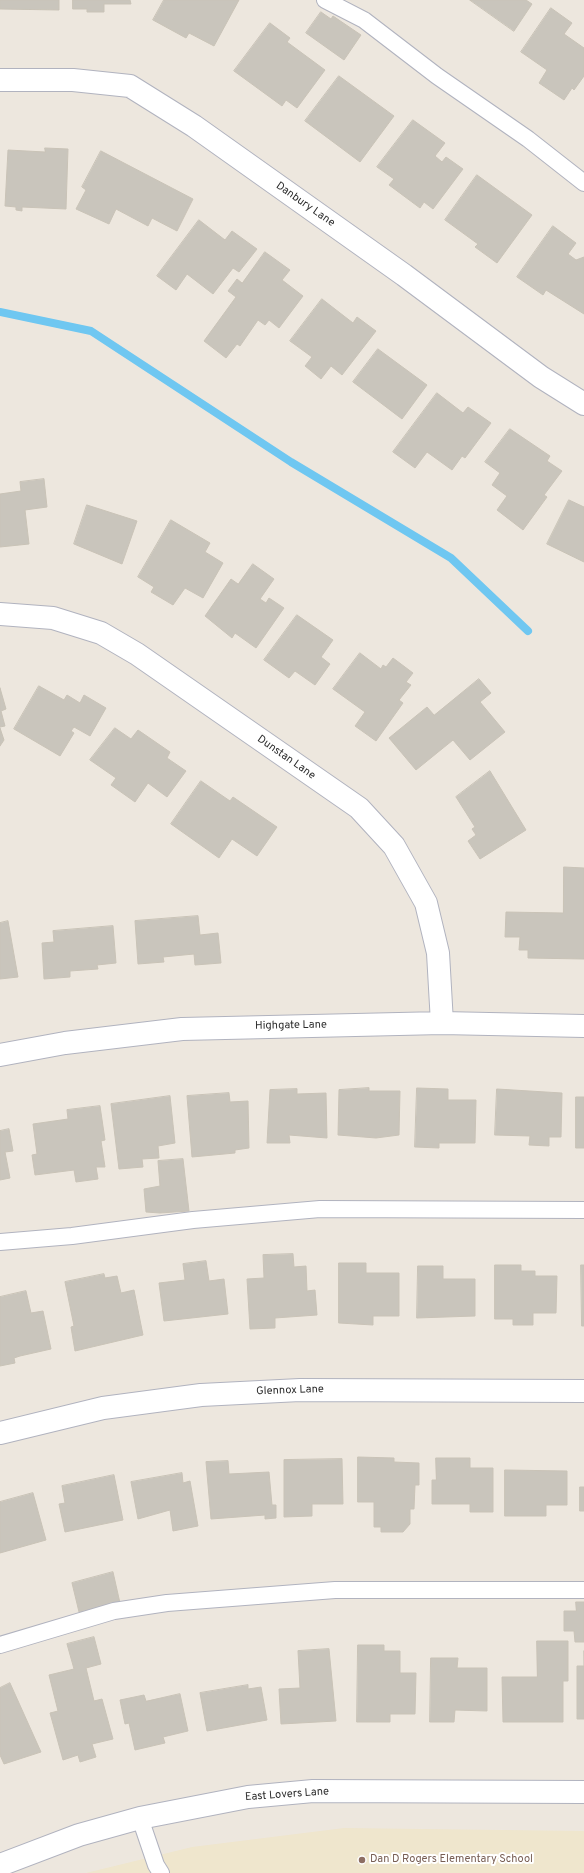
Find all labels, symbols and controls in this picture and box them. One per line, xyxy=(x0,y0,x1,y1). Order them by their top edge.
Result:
street label: Danbury Lane xyxy=(273,180,337,230)
street label: Dunstan Lane xyxy=(254,733,318,783)
street label: Highgate Lane xyxy=(255,1019,327,1033)
street label: Glennox Lane xyxy=(256,1383,324,1399)
street label: East Lovers Lane xyxy=(245,1785,329,1805)
place label: Dan D Rogers Elementary School xyxy=(370,1853,533,1867)
marker: Dan D Rogers Elementary School xyxy=(357,1855,367,1865)

